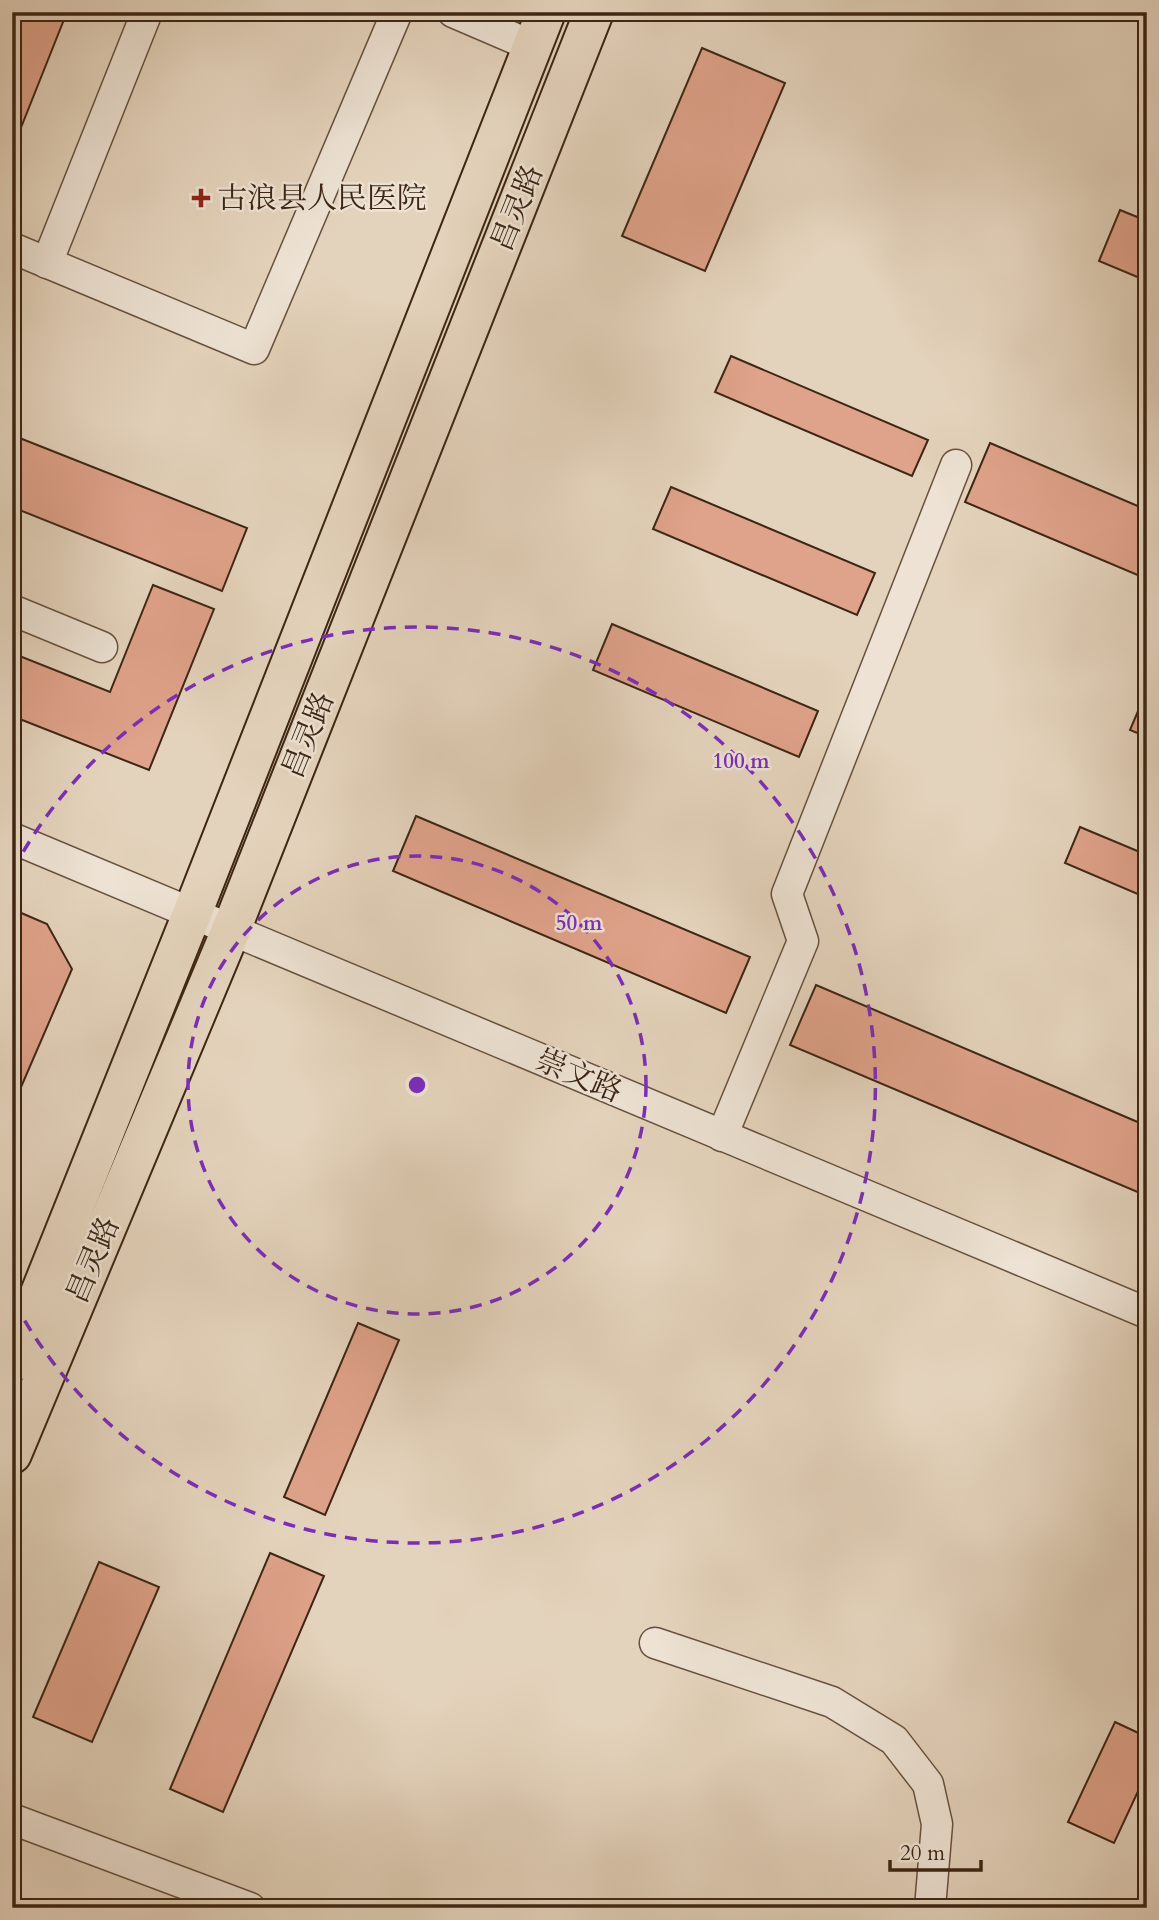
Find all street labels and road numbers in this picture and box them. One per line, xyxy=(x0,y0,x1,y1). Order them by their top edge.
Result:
street label: 昌灵路 xyxy=(481,159,553,257)
street label: 昌灵路 xyxy=(272,686,344,784)
street label: 崇文路 xyxy=(530,1040,628,1112)
street label: 昌灵路 xyxy=(57,1211,129,1309)

